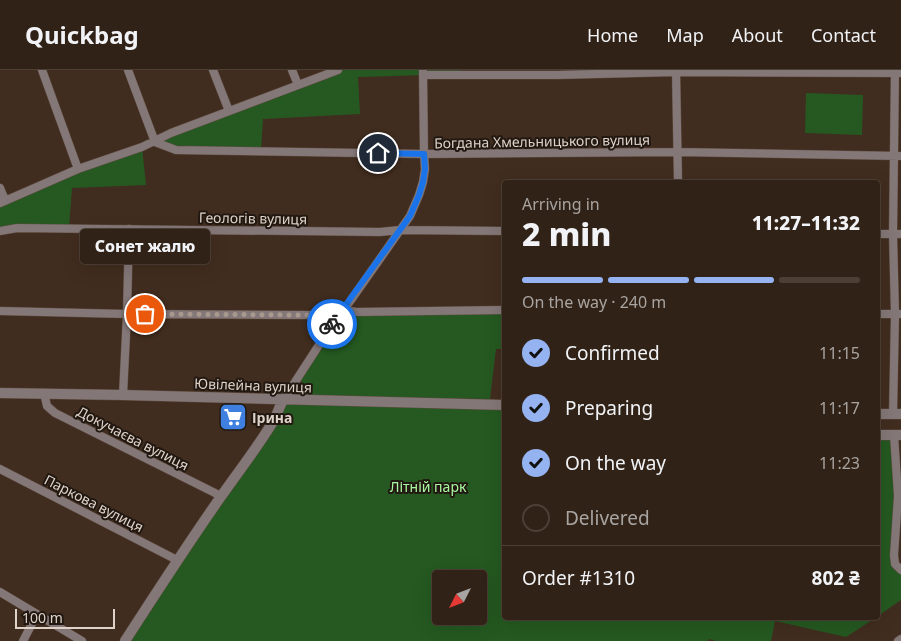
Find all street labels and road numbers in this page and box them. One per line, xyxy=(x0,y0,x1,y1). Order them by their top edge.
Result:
street label: Богдана Хмельницького вулиця xyxy=(434,130,650,152)
street label: Геологів вулиця xyxy=(199,208,307,228)
street label: Ювілейна вулиця xyxy=(194,373,312,397)
street label: Докучаєва вулиця xyxy=(74,402,192,474)
street label: Паркова вулиця xyxy=(41,470,147,536)

